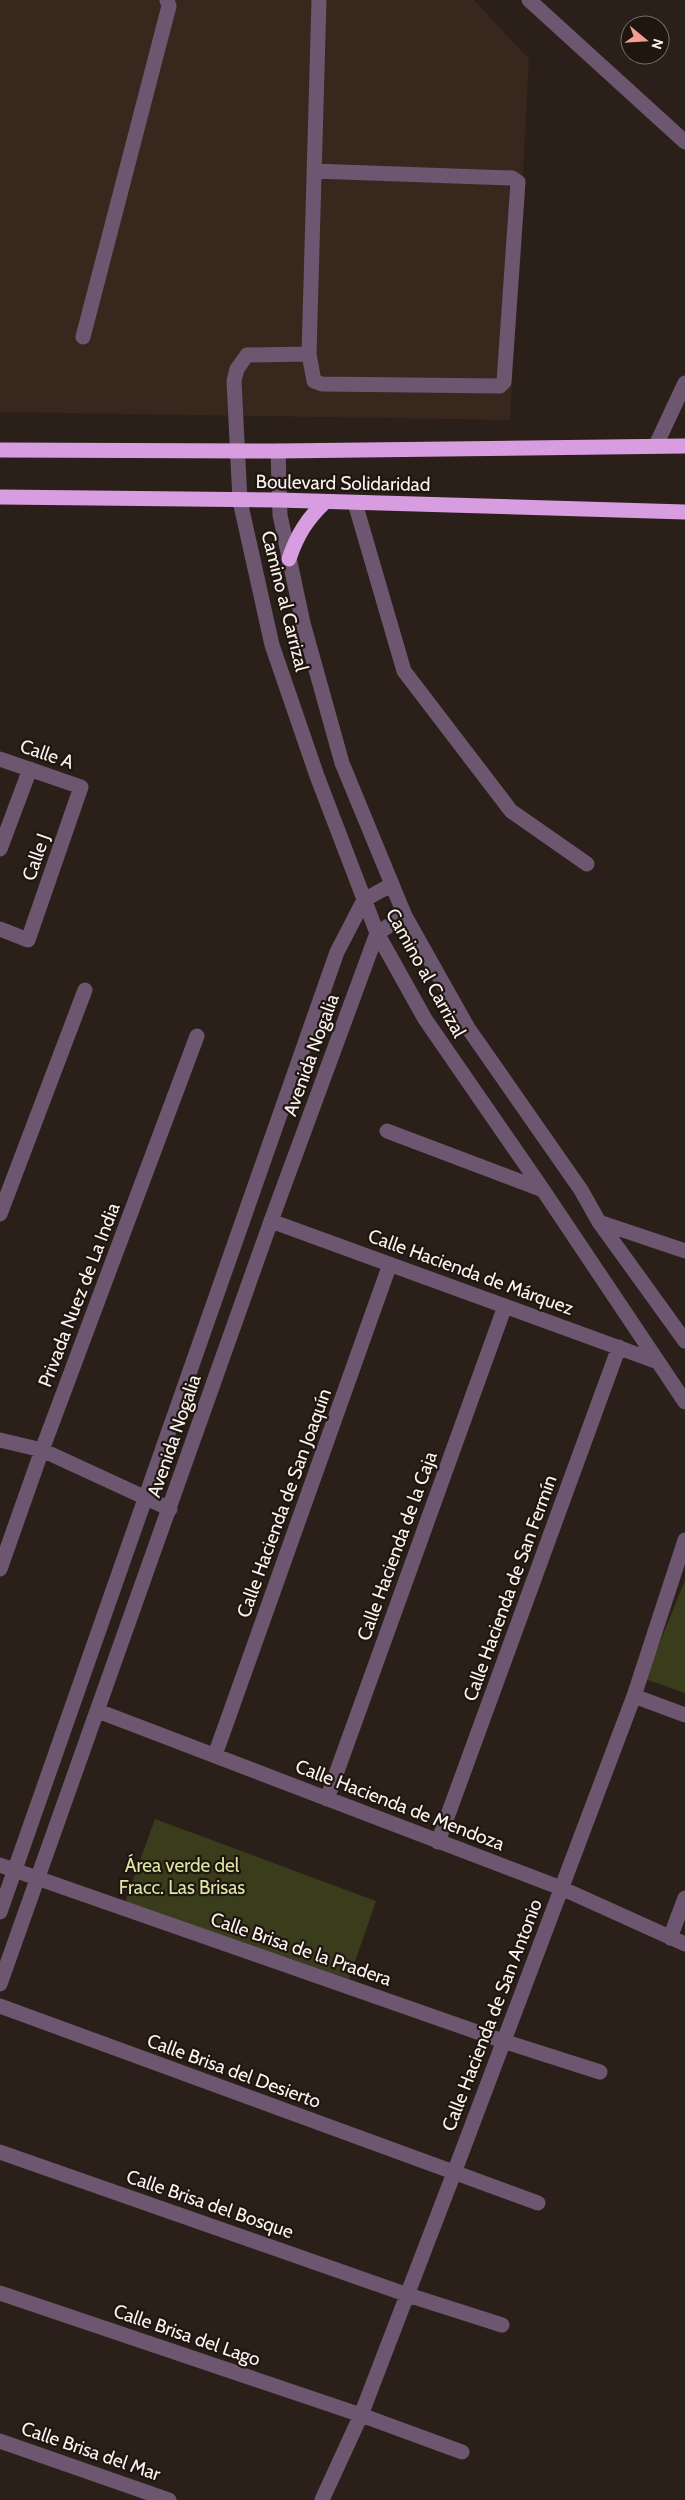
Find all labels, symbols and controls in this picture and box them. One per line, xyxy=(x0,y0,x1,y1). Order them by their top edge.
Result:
north arrow xyxy=(620,15,670,65)
text: N xyxy=(647,37,667,52)
street label: Boulevard Solidaridad xyxy=(255,470,431,496)
street label: Camino al Carrizal xyxy=(256,528,314,674)
street label: Calle A xyxy=(17,734,77,774)
street label: Calle J xyxy=(17,830,55,884)
street label: Camino al Carrizal xyxy=(381,904,471,1042)
street label: Avenida Nogalia xyxy=(278,991,344,1119)
street label: Privada Nuez de La India xyxy=(33,1200,125,1390)
street label: Calle Hacienda de Márquez xyxy=(365,1224,577,1320)
street label: Avenida Nogalia xyxy=(142,1372,206,1500)
street label: Calle Hacienda de San Joaquín xyxy=(232,1385,336,1621)
street label: Calle Hacienda de la Caja xyxy=(352,1448,442,1644)
street label: Calle Hacienda de San Fermín xyxy=(458,1472,562,1704)
street label: Calle Hacienda de Mendoza xyxy=(292,1754,508,1856)
park label: Área verde del Fracc. Las Brisas xyxy=(119,1853,245,1899)
street label: Calle Hacienda de San Antonio xyxy=(437,1896,547,2134)
street label: Calle Brisa de la Pradera xyxy=(208,1907,394,1991)
street label: Calle Brisa del Desierto xyxy=(144,2029,324,2113)
street label: Calle Brisa del Bosque xyxy=(123,2165,297,2243)
street label: Calle Brisa del Lago xyxy=(111,2299,263,2371)
street label: Calle Brisa del Mar xyxy=(18,2416,164,2486)

